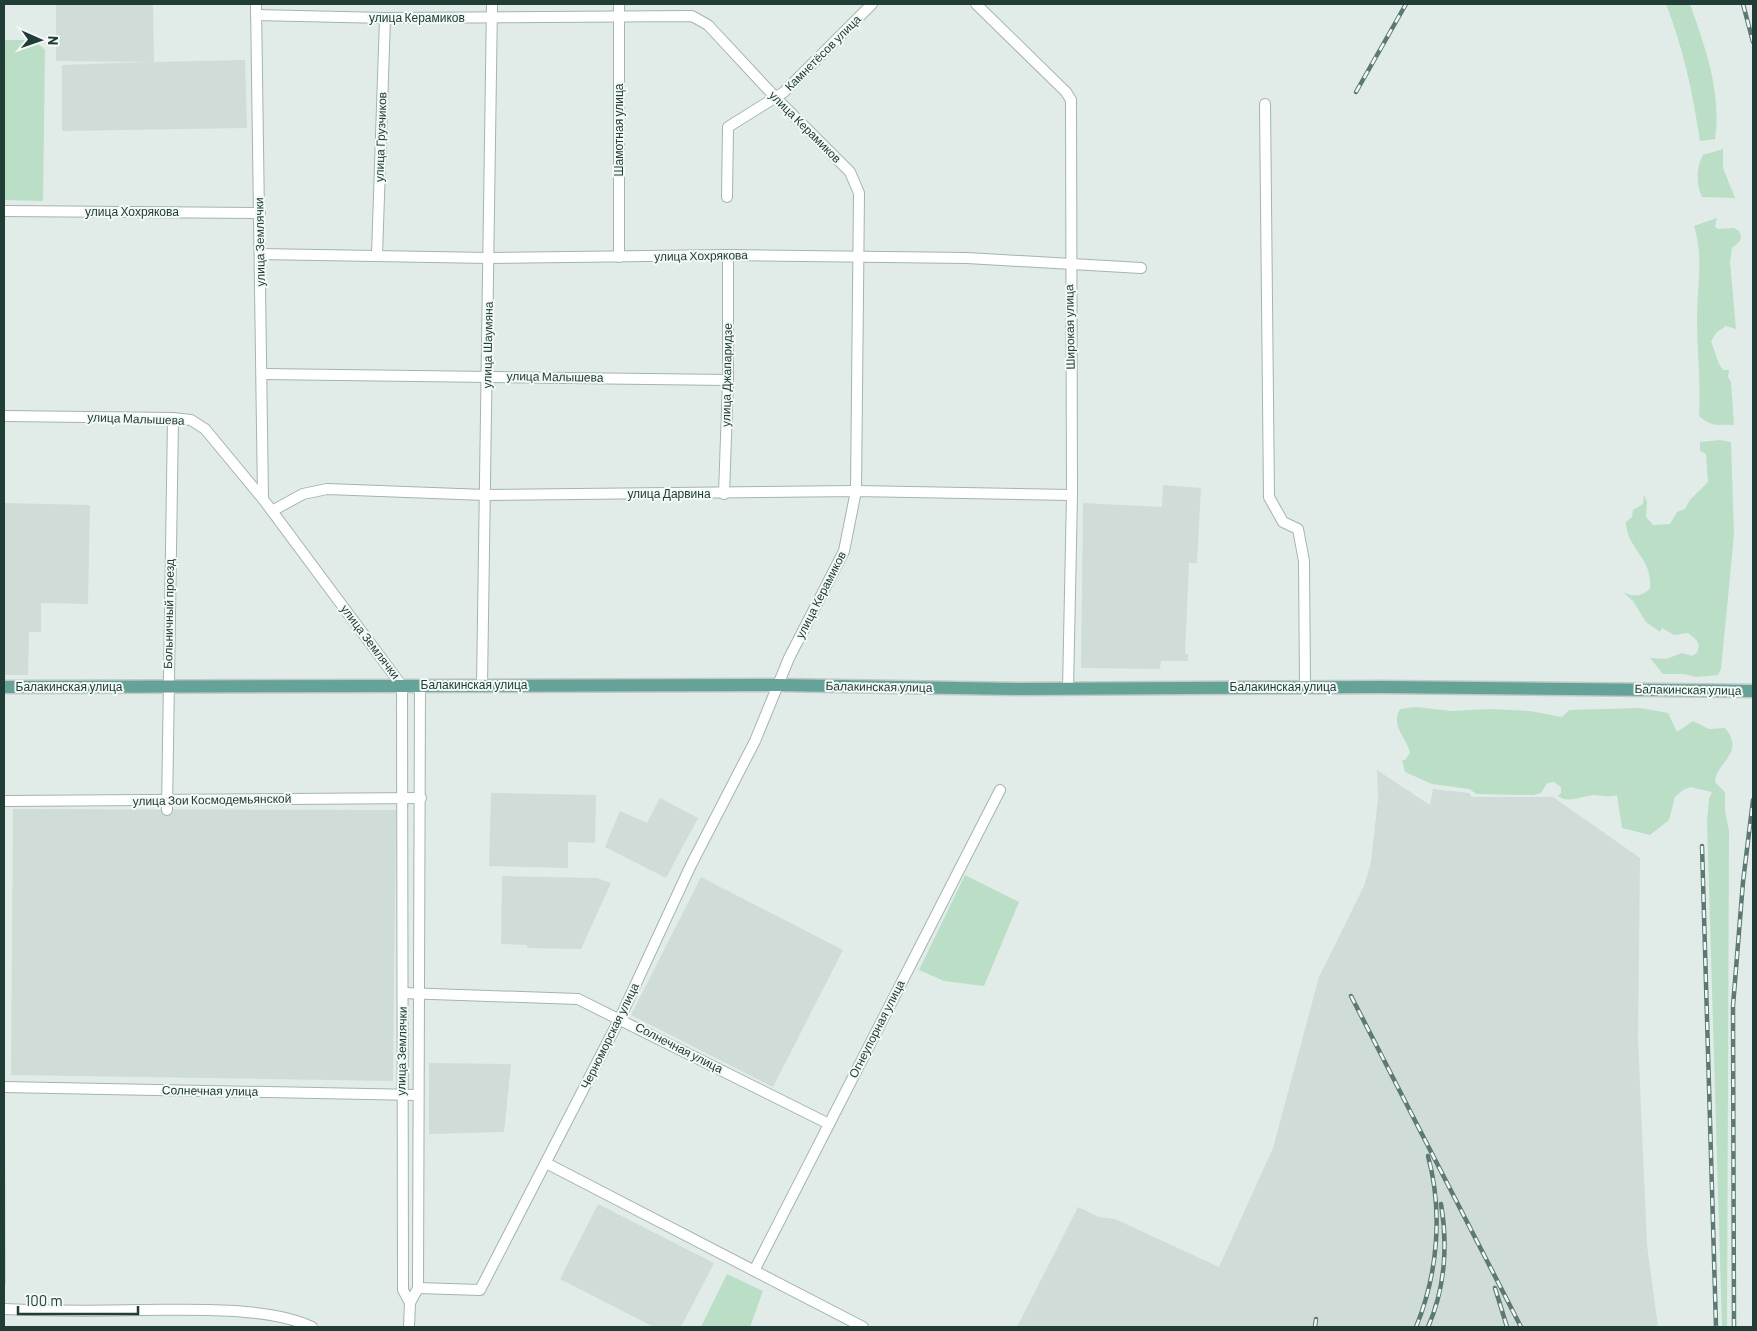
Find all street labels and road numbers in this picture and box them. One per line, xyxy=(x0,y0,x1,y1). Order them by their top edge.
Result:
street label: улица Керамиков xyxy=(369,10,465,25)
street label: Камнетёсов улица xyxy=(781,11,864,94)
street label: Шамотная улица xyxy=(611,83,626,177)
street label: улица Керамиков xyxy=(766,87,845,166)
street label: улица Грузчиков xyxy=(371,92,390,182)
street label: улица Землячки xyxy=(251,197,268,287)
street label: улица Хохрякова xyxy=(85,204,179,219)
street label: улица Хохрякова xyxy=(654,247,748,264)
street label: Широкая улица xyxy=(1061,284,1078,370)
street label: улица Шаумяна xyxy=(479,301,496,389)
street label: улица Джапаридзе xyxy=(718,323,735,427)
street label: улица Малышева xyxy=(506,368,604,385)
street label: улица Малышева xyxy=(87,409,185,428)
street label: улица Дарвина xyxy=(627,486,711,501)
street label: улица Керамиков xyxy=(792,549,849,641)
street label: Больничный проезд xyxy=(160,559,177,669)
street label: улица Землячки xyxy=(338,602,403,682)
street label: Балакинская улица xyxy=(421,677,528,692)
street label: Балакинская улица xyxy=(825,678,933,695)
street label: Балакинская улица xyxy=(16,679,123,694)
street label: Балакинская улица xyxy=(1230,679,1337,694)
street label: Балакинская улица xyxy=(1634,681,1742,698)
street label: улица Зои Космодемьянской xyxy=(132,791,292,808)
street label: Огнеупорная улица xyxy=(845,977,908,1080)
street label: Черноморская улица xyxy=(577,980,642,1091)
street label: улица Землячки xyxy=(393,1006,410,1096)
street label: Солнечная улица xyxy=(633,1019,726,1076)
street label: Солнечная улица xyxy=(162,1082,259,1099)

